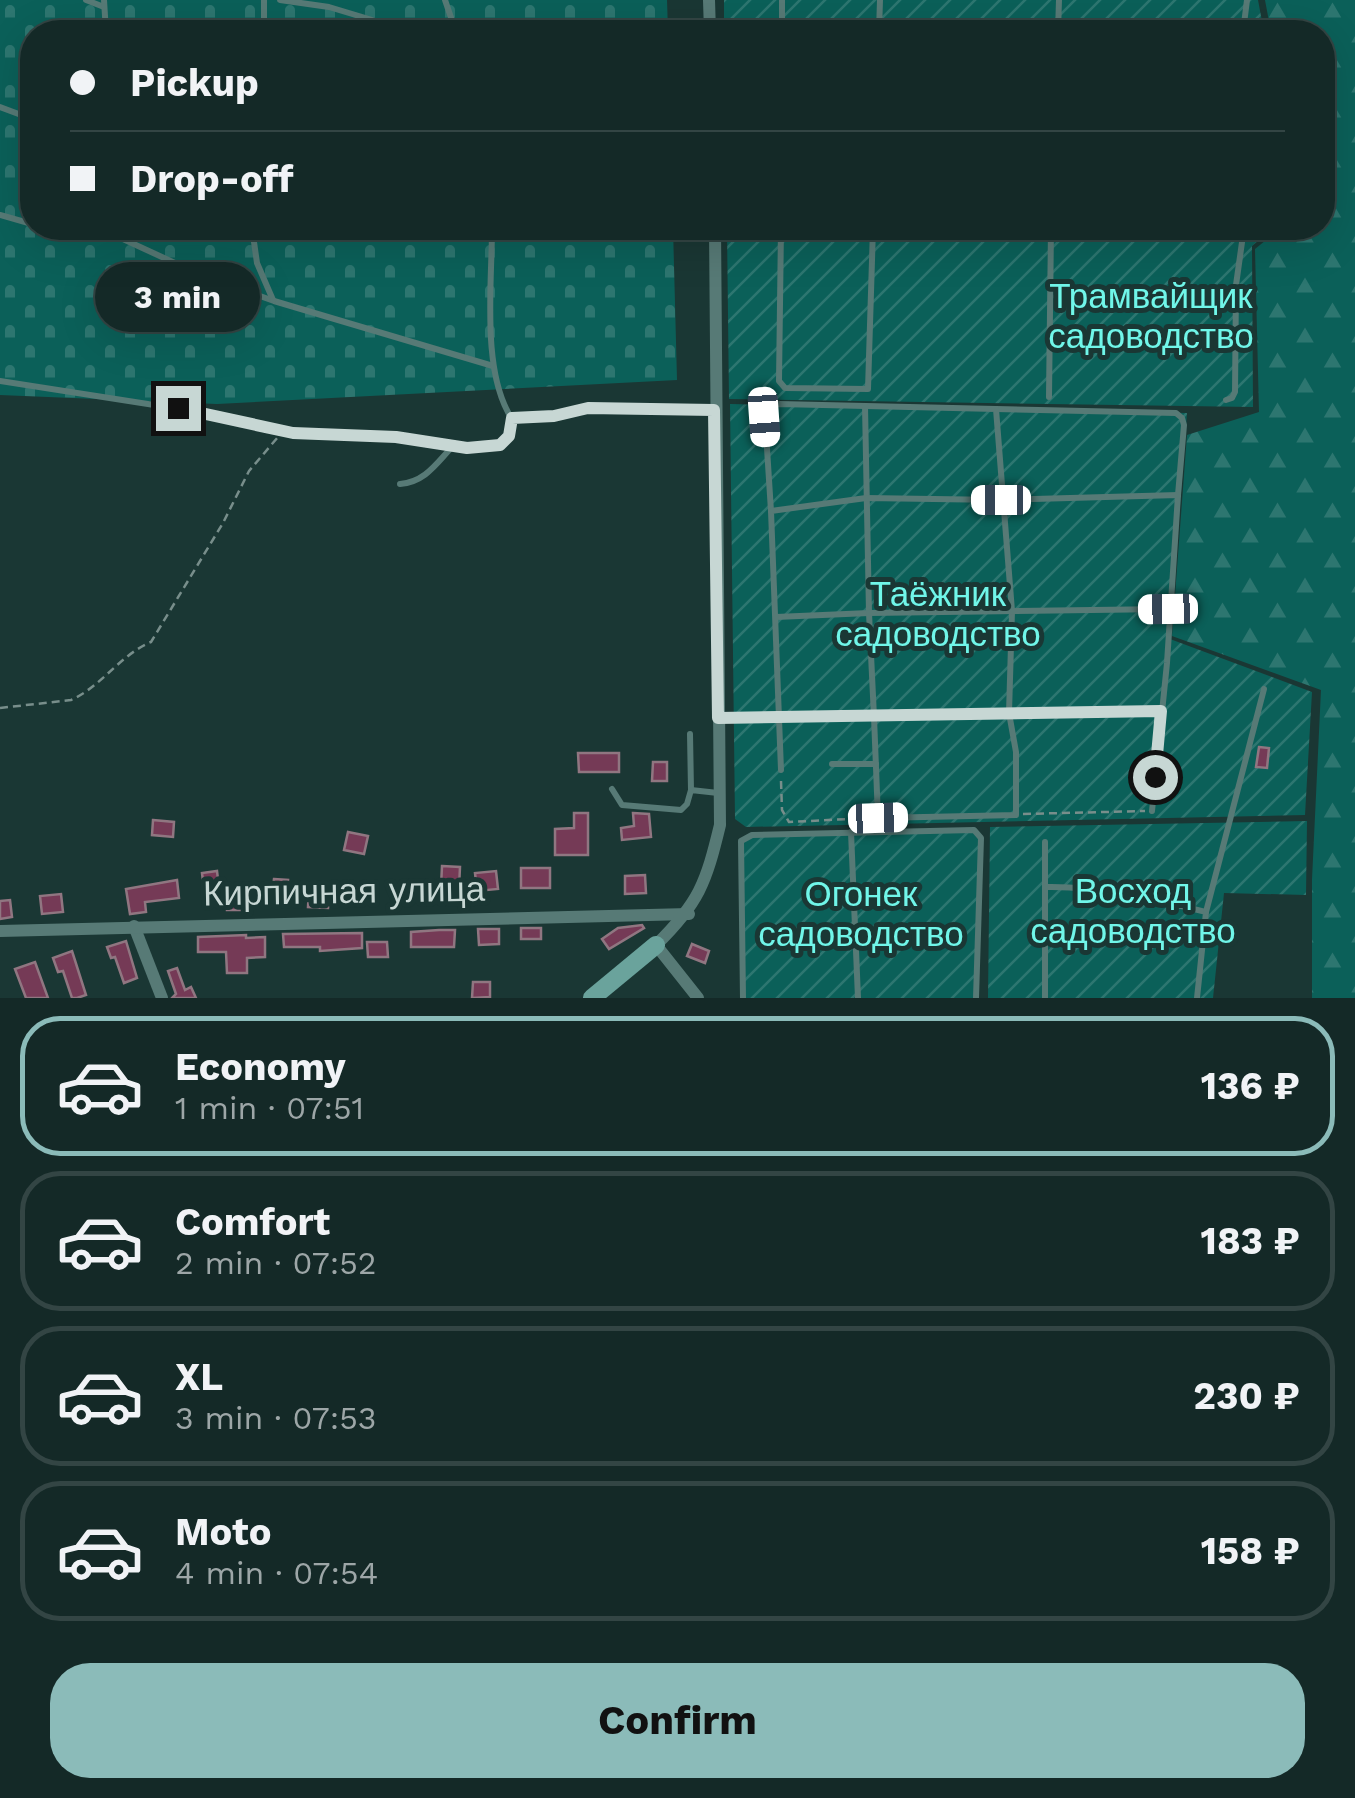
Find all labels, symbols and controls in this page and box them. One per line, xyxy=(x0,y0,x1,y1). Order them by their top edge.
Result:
text: Pickup xyxy=(130,61,259,105)
text: Drop-off xyxy=(130,157,294,201)
callout: 3 min xyxy=(96,263,260,333)
park label: Трамвайщик садоводство xyxy=(1048,275,1254,357)
text: 3 min xyxy=(134,278,221,316)
route end xyxy=(156,386,201,431)
car xyxy=(747,386,781,448)
car xyxy=(971,485,1031,515)
park label: Таёжник садоводство xyxy=(835,573,1041,655)
car xyxy=(1138,593,1198,625)
route start xyxy=(1133,755,1178,800)
car xyxy=(847,802,909,834)
street label: Кирпичная улица xyxy=(203,868,486,914)
park label: Восход садоводство xyxy=(1030,870,1236,952)
park label: Огонек садоводство xyxy=(758,873,964,955)
icon: car xyxy=(55,1041,145,1131)
text: Economy xyxy=(175,1045,346,1089)
text: 136 ₽ xyxy=(1201,1064,1300,1108)
text: 1 min · 07:51 xyxy=(175,1089,364,1127)
icon: car xyxy=(55,1196,145,1286)
text: Comfort xyxy=(175,1200,330,1244)
text: 183 ₽ xyxy=(1201,1219,1300,1263)
text: 2 min · 07:52 xyxy=(175,1244,376,1282)
icon: car xyxy=(55,1351,145,1441)
text: XL xyxy=(175,1355,223,1399)
text: 230 ₽ xyxy=(1193,1374,1300,1418)
text: 3 min · 07:53 xyxy=(175,1399,376,1437)
icon: car xyxy=(55,1506,145,1596)
text: Moto xyxy=(175,1510,271,1554)
text: 158 ₽ xyxy=(1201,1529,1300,1573)
text: 4 min · 07:54 xyxy=(175,1554,378,1592)
button: Confirm xyxy=(50,1663,1305,1778)

